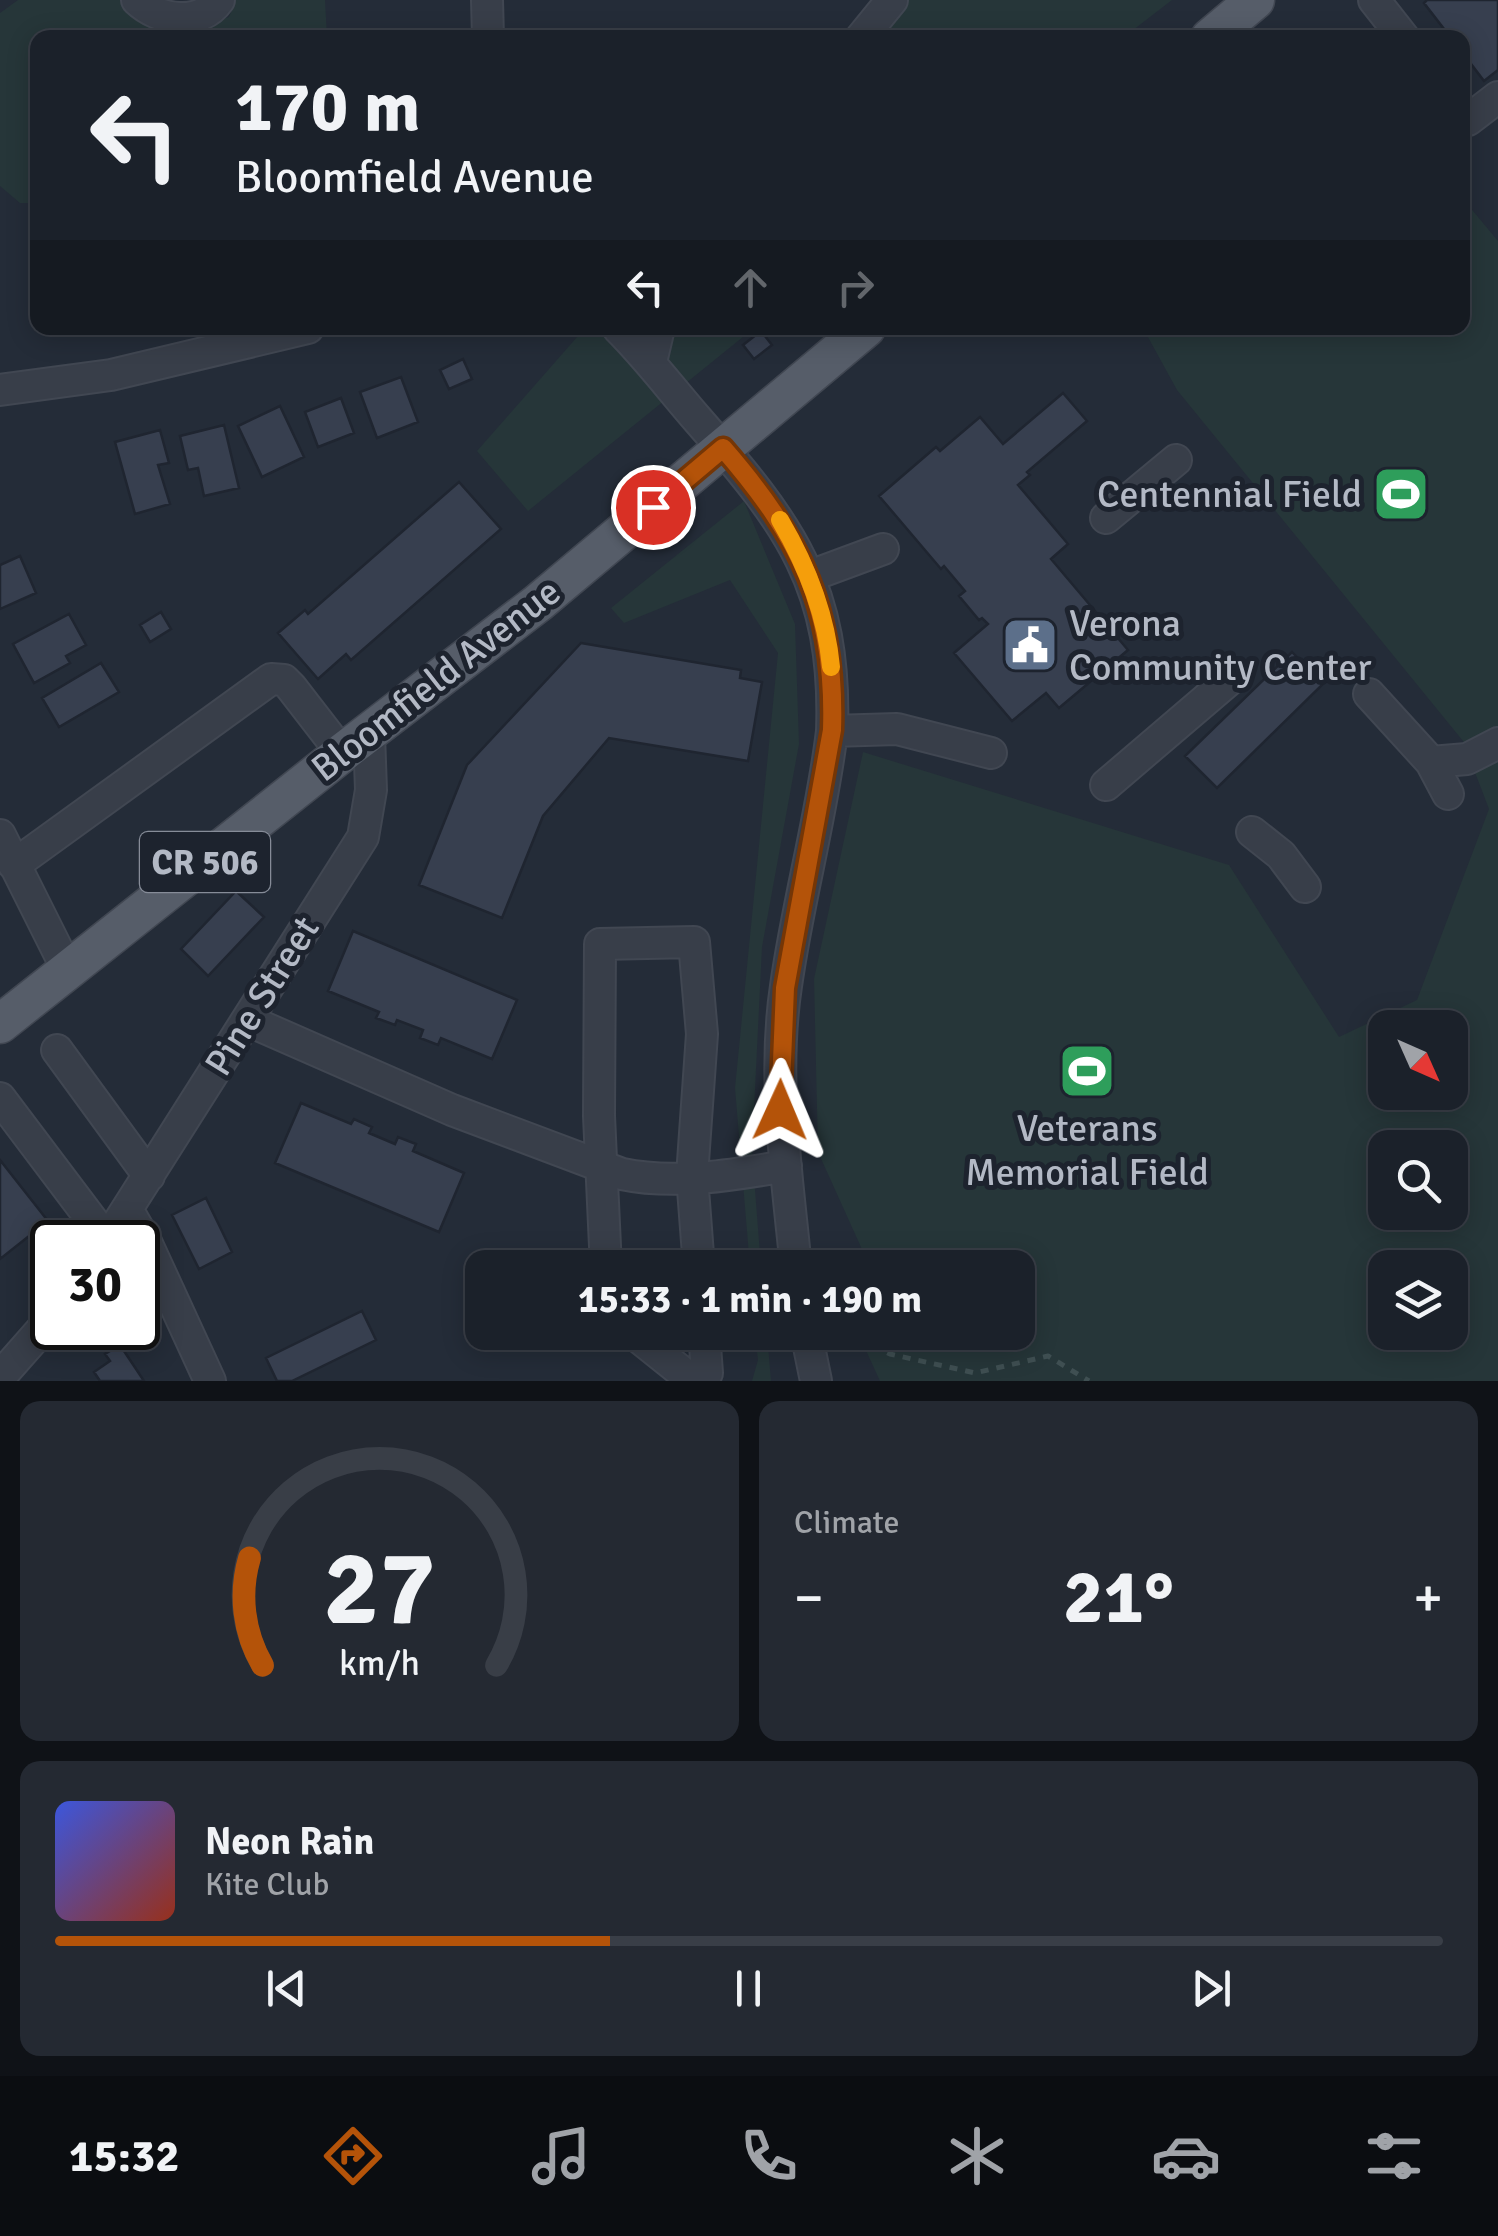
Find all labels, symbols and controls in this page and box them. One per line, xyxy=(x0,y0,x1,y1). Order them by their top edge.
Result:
text: 170 m xyxy=(235,64,420,150)
icon: left xyxy=(70,70,200,200)
text: Bloomfield Avenue xyxy=(235,150,594,205)
icon: left xyxy=(618,260,673,315)
icon: ahead xyxy=(723,260,778,315)
icon: right xyxy=(828,260,883,315)
sports icon: Centennial Field xyxy=(1371,464,1431,524)
pin xyxy=(611,465,696,550)
place label: Centennial Field xyxy=(1097,471,1362,518)
icon: arrive xyxy=(626,480,681,535)
street label: Bloomfield Avenue xyxy=(302,568,570,792)
place label: Verona Community Center xyxy=(1069,600,1372,691)
public building icon: Verona Community Center xyxy=(1000,615,1060,675)
road number: CR 506 xyxy=(140,832,270,892)
street label: Pine Street xyxy=(195,908,329,1084)
north arrow xyxy=(1368,1010,1468,1110)
map controls xyxy=(1368,1010,1468,1350)
sports icon: Veterans Memorial Field xyxy=(1057,1041,1117,1101)
position arrow xyxy=(728,1058,832,1162)
place label: Veterans Memorial Field xyxy=(965,1105,1209,1196)
button: search xyxy=(1368,1130,1468,1230)
speed limit sign: 30 xyxy=(30,1220,160,1350)
button: layers xyxy=(1368,1250,1468,1350)
text: 15:33 · 1 min · 190 m xyxy=(578,1276,922,1323)
text: Climate xyxy=(794,1503,900,1542)
text: 27 xyxy=(323,1525,436,1653)
text: 21° xyxy=(1063,1551,1174,1644)
text: − xyxy=(794,1564,824,1632)
text: + xyxy=(1413,1564,1443,1632)
text: km/h xyxy=(339,1641,420,1685)
text: Neon Rain xyxy=(205,1818,374,1865)
text: Kite Club xyxy=(205,1865,329,1904)
icon: previous xyxy=(259,1961,314,2016)
icon: pause xyxy=(721,1961,776,2016)
icon: next xyxy=(1184,1961,1239,2016)
icon: directions xyxy=(318,2121,388,2191)
icon: music xyxy=(526,2121,596,2191)
icon: phone xyxy=(734,2121,804,2191)
icon: climate xyxy=(942,2121,1012,2191)
icon: car xyxy=(1151,2121,1221,2191)
icon: filters xyxy=(1359,2121,1429,2191)
text: 15:32 xyxy=(69,2129,180,2184)

